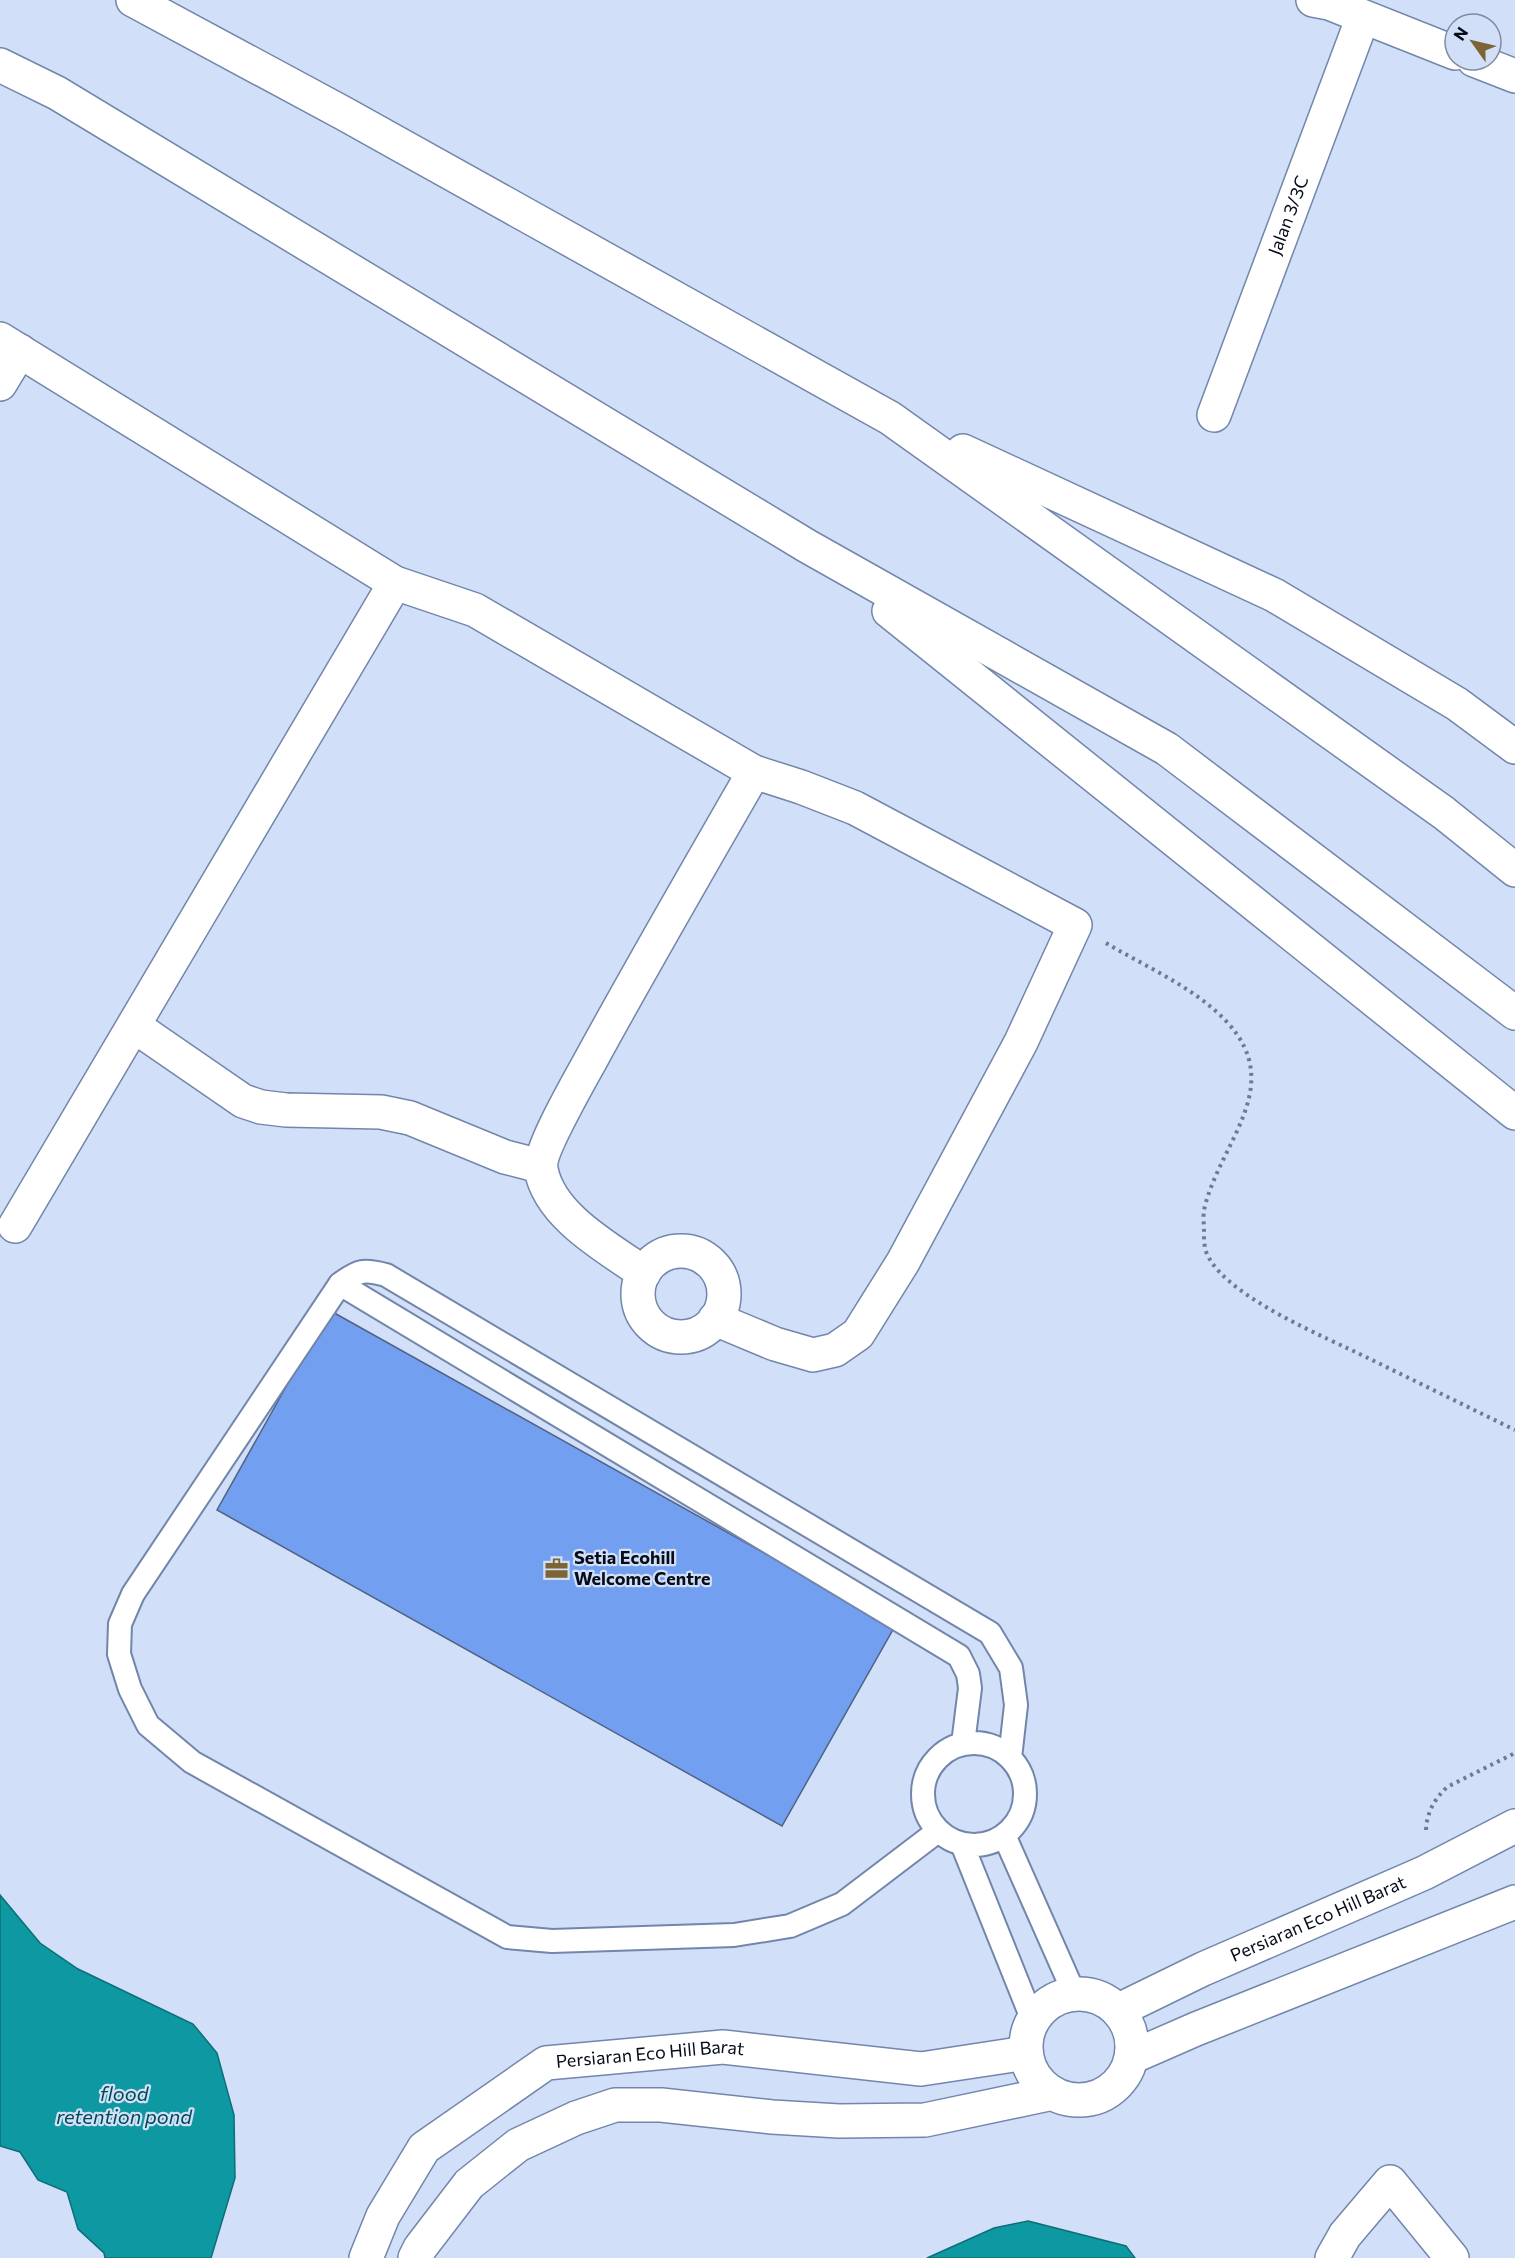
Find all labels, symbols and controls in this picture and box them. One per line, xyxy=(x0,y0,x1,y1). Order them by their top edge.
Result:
north arrow xyxy=(1443,12,1503,72)
text: N xyxy=(1449,23,1471,44)
street label: Jalan 3/3C xyxy=(1263,172,1313,258)
place label: Setia Ecohill Welcome Centre xyxy=(574,1546,711,1589)
office icon: Setia Ecohill Welcome Centre xyxy=(543,1555,569,1581)
street label: Persiaran Eco Hill Barat xyxy=(1227,1870,1409,1966)
street label: Persiaran Eco Hill Barat xyxy=(555,2035,746,2072)
water label: flood retention pond xyxy=(56,2081,193,2128)

